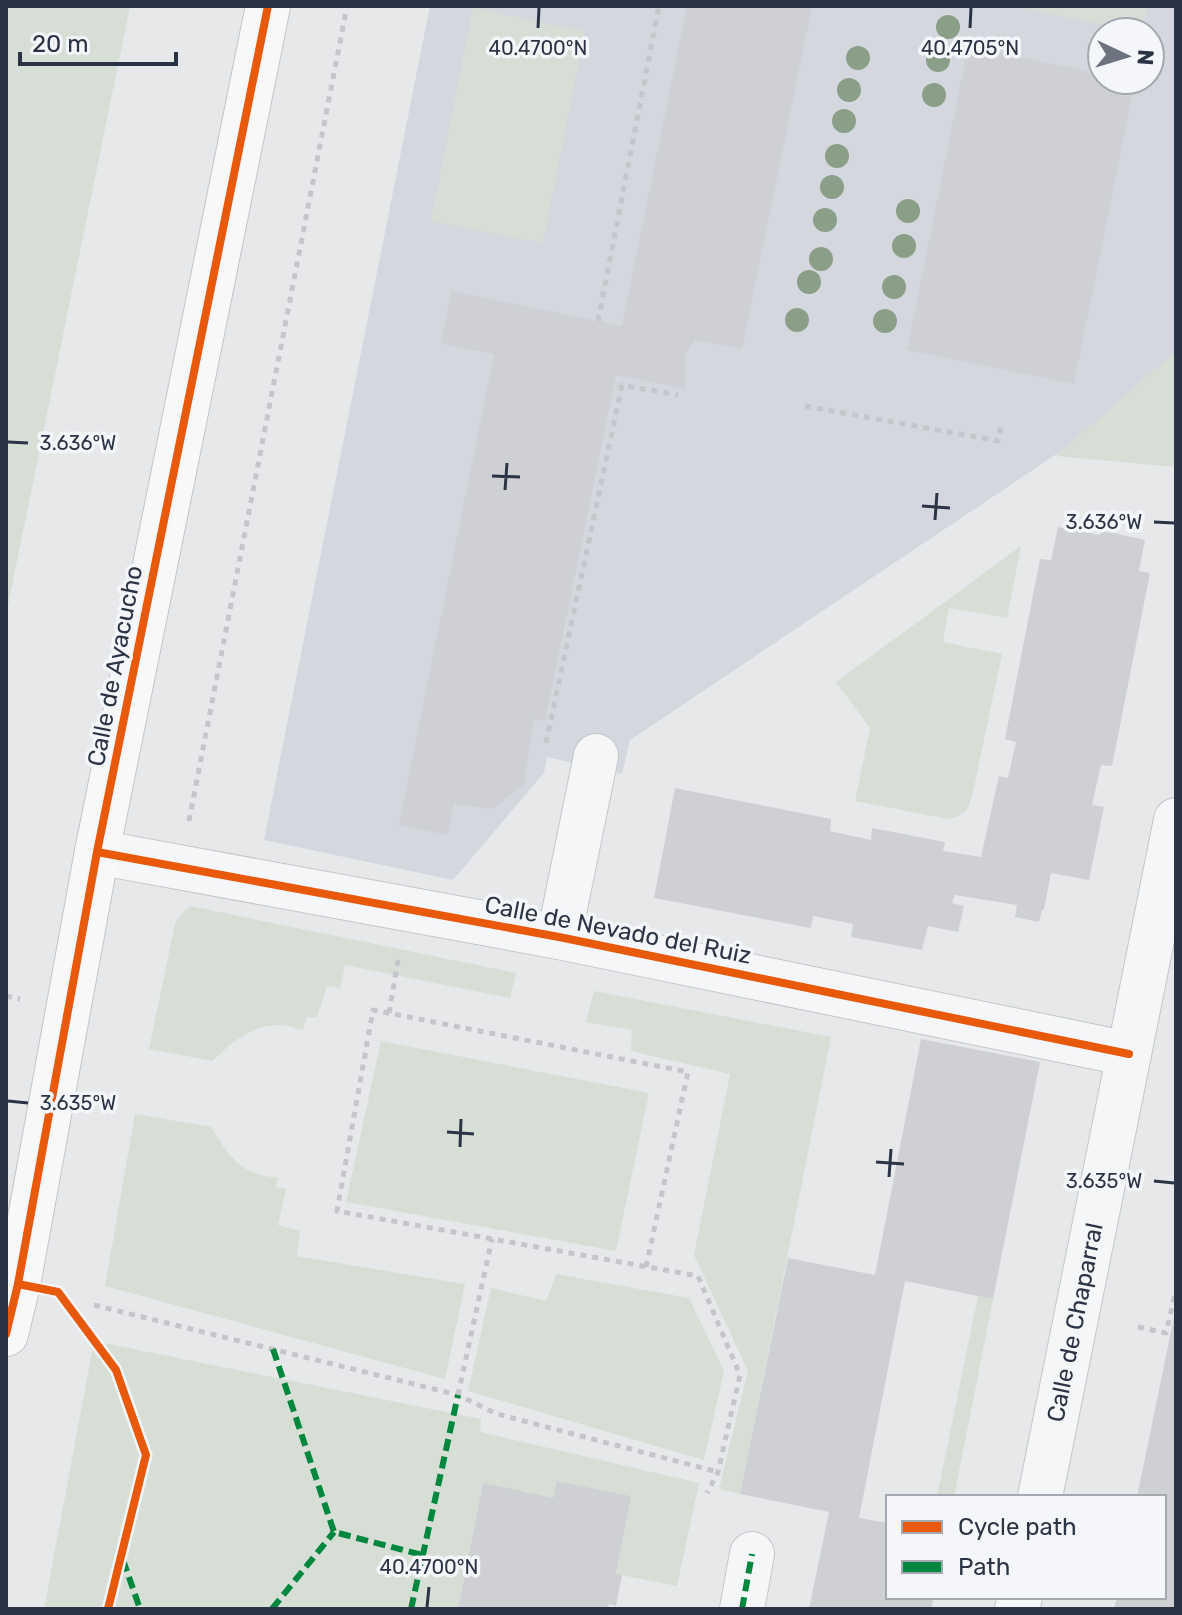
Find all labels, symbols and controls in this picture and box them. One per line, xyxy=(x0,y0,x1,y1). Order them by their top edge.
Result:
scale bar xyxy=(20,16,176,66)
north arrow xyxy=(1086,16,1166,96)
text: 20 m xyxy=(32,30,89,58)
text: 40.4700°N xyxy=(489,36,587,60)
text: 40.4705°N xyxy=(921,36,1019,60)
text: N xyxy=(1131,49,1159,66)
text: 3.636°W xyxy=(40,431,116,455)
text: 3.636°W xyxy=(1066,510,1142,534)
street label: Calle de Ayacucho xyxy=(82,563,148,769)
street label: Calle de Nevado del Ruiz xyxy=(482,890,754,970)
text: 3.635°W xyxy=(40,1091,116,1115)
text: 3.635°W xyxy=(1066,1169,1142,1193)
street label: Calle de Chaparral xyxy=(1041,1220,1109,1424)
legend xyxy=(886,1495,1166,1599)
text: Cycle path xyxy=(958,1513,1077,1541)
text: Path xyxy=(958,1553,1010,1581)
text: 40.4700°N xyxy=(380,1555,478,1579)

